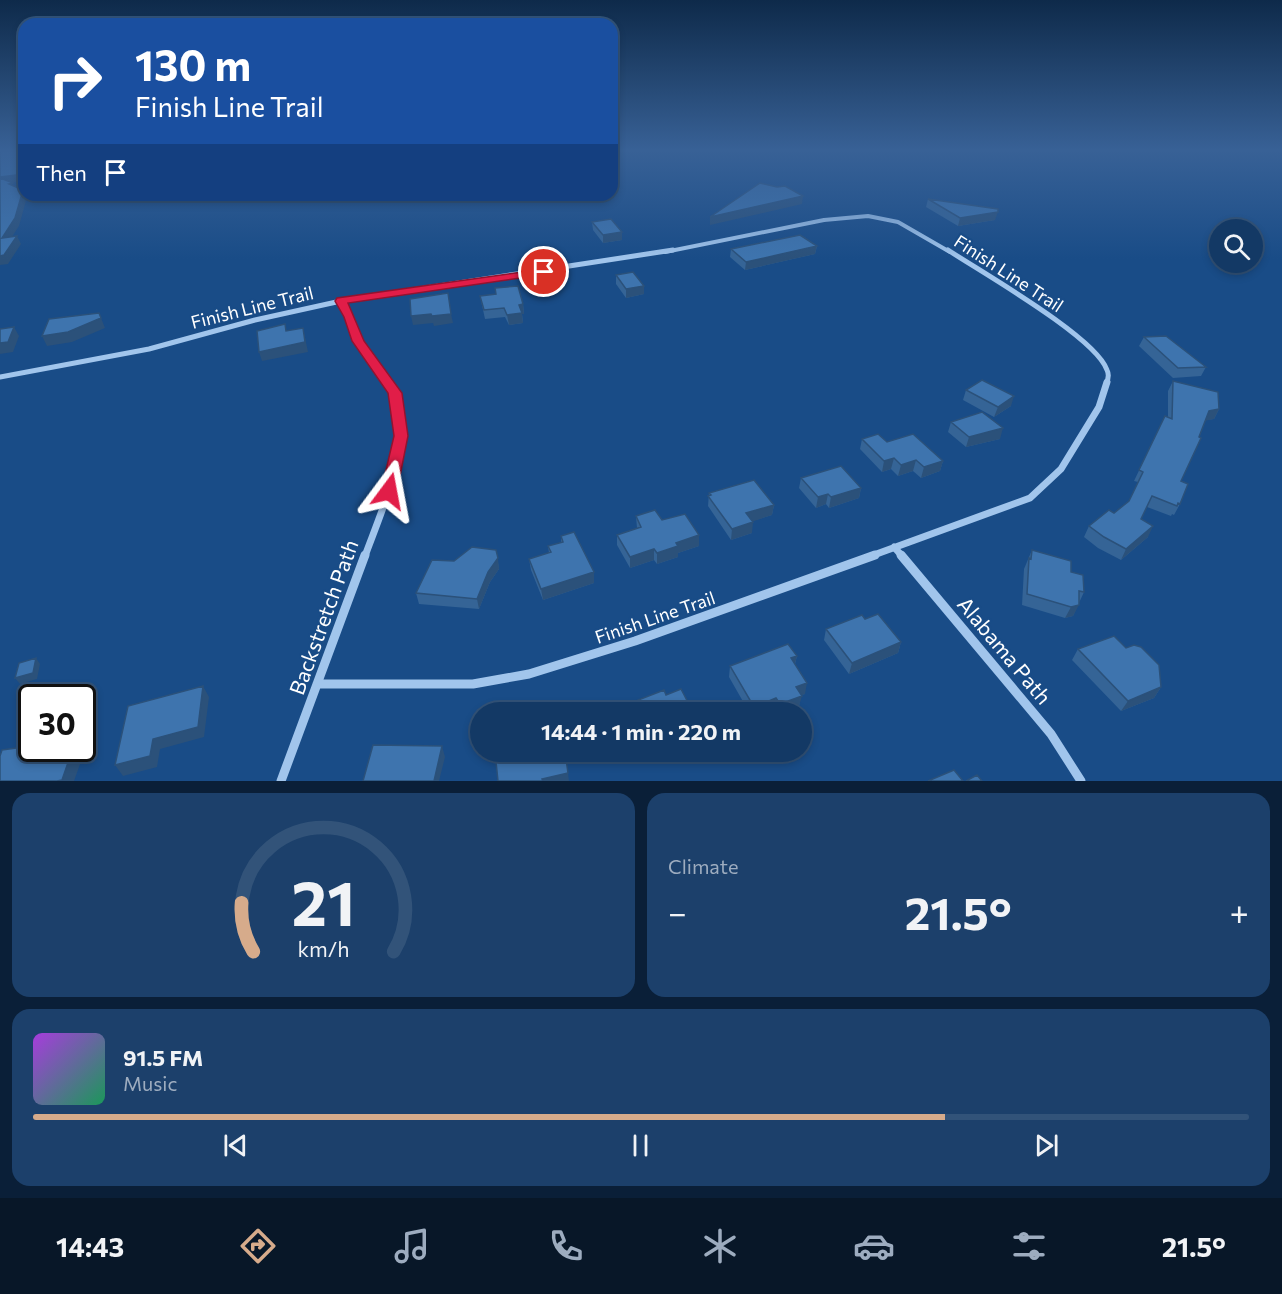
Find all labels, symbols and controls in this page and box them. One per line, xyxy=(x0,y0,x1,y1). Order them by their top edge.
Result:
text: 130 m xyxy=(135,38,251,90)
icon: right xyxy=(36,42,114,120)
text: Finish Line Trail xyxy=(135,90,324,123)
icon: arrive xyxy=(99,156,132,189)
text: Then xyxy=(36,159,87,186)
map controls xyxy=(1209,219,1263,273)
button: search xyxy=(1209,219,1263,273)
street label: Finish Line Trail xyxy=(950,230,1068,316)
pin xyxy=(518,246,569,297)
icon: arrive xyxy=(527,255,560,288)
street label: Finish Line Trail xyxy=(188,281,316,333)
position arrow xyxy=(357,459,421,523)
street label: Backstretch Path xyxy=(283,536,363,698)
street label: Finish Line Trail xyxy=(592,586,718,648)
street label: Alabama Path xyxy=(953,591,1057,709)
speed limit sign: 30 xyxy=(18,684,96,762)
text: 14:44 · 1 min · 220 m xyxy=(541,718,741,745)
text: Climate xyxy=(668,854,738,878)
text: 21 xyxy=(292,863,355,939)
text: 21.5° xyxy=(905,884,1012,939)
text: − xyxy=(668,891,687,932)
text: + xyxy=(1230,891,1249,932)
text: km/h xyxy=(297,935,350,961)
text: 91.5 FM xyxy=(123,1044,203,1071)
text: Music xyxy=(123,1071,177,1095)
icon: previous xyxy=(219,1129,252,1162)
icon: pause xyxy=(624,1129,657,1162)
icon: next xyxy=(1030,1129,1063,1162)
icon: directions xyxy=(237,1225,279,1267)
icon: music xyxy=(391,1225,433,1267)
icon: phone xyxy=(545,1225,587,1267)
icon: climate xyxy=(699,1225,741,1267)
icon: car xyxy=(853,1225,895,1267)
icon: filters xyxy=(1008,1225,1050,1267)
text: 14:43 xyxy=(56,1230,124,1263)
text: 21.5° xyxy=(1162,1230,1226,1263)

